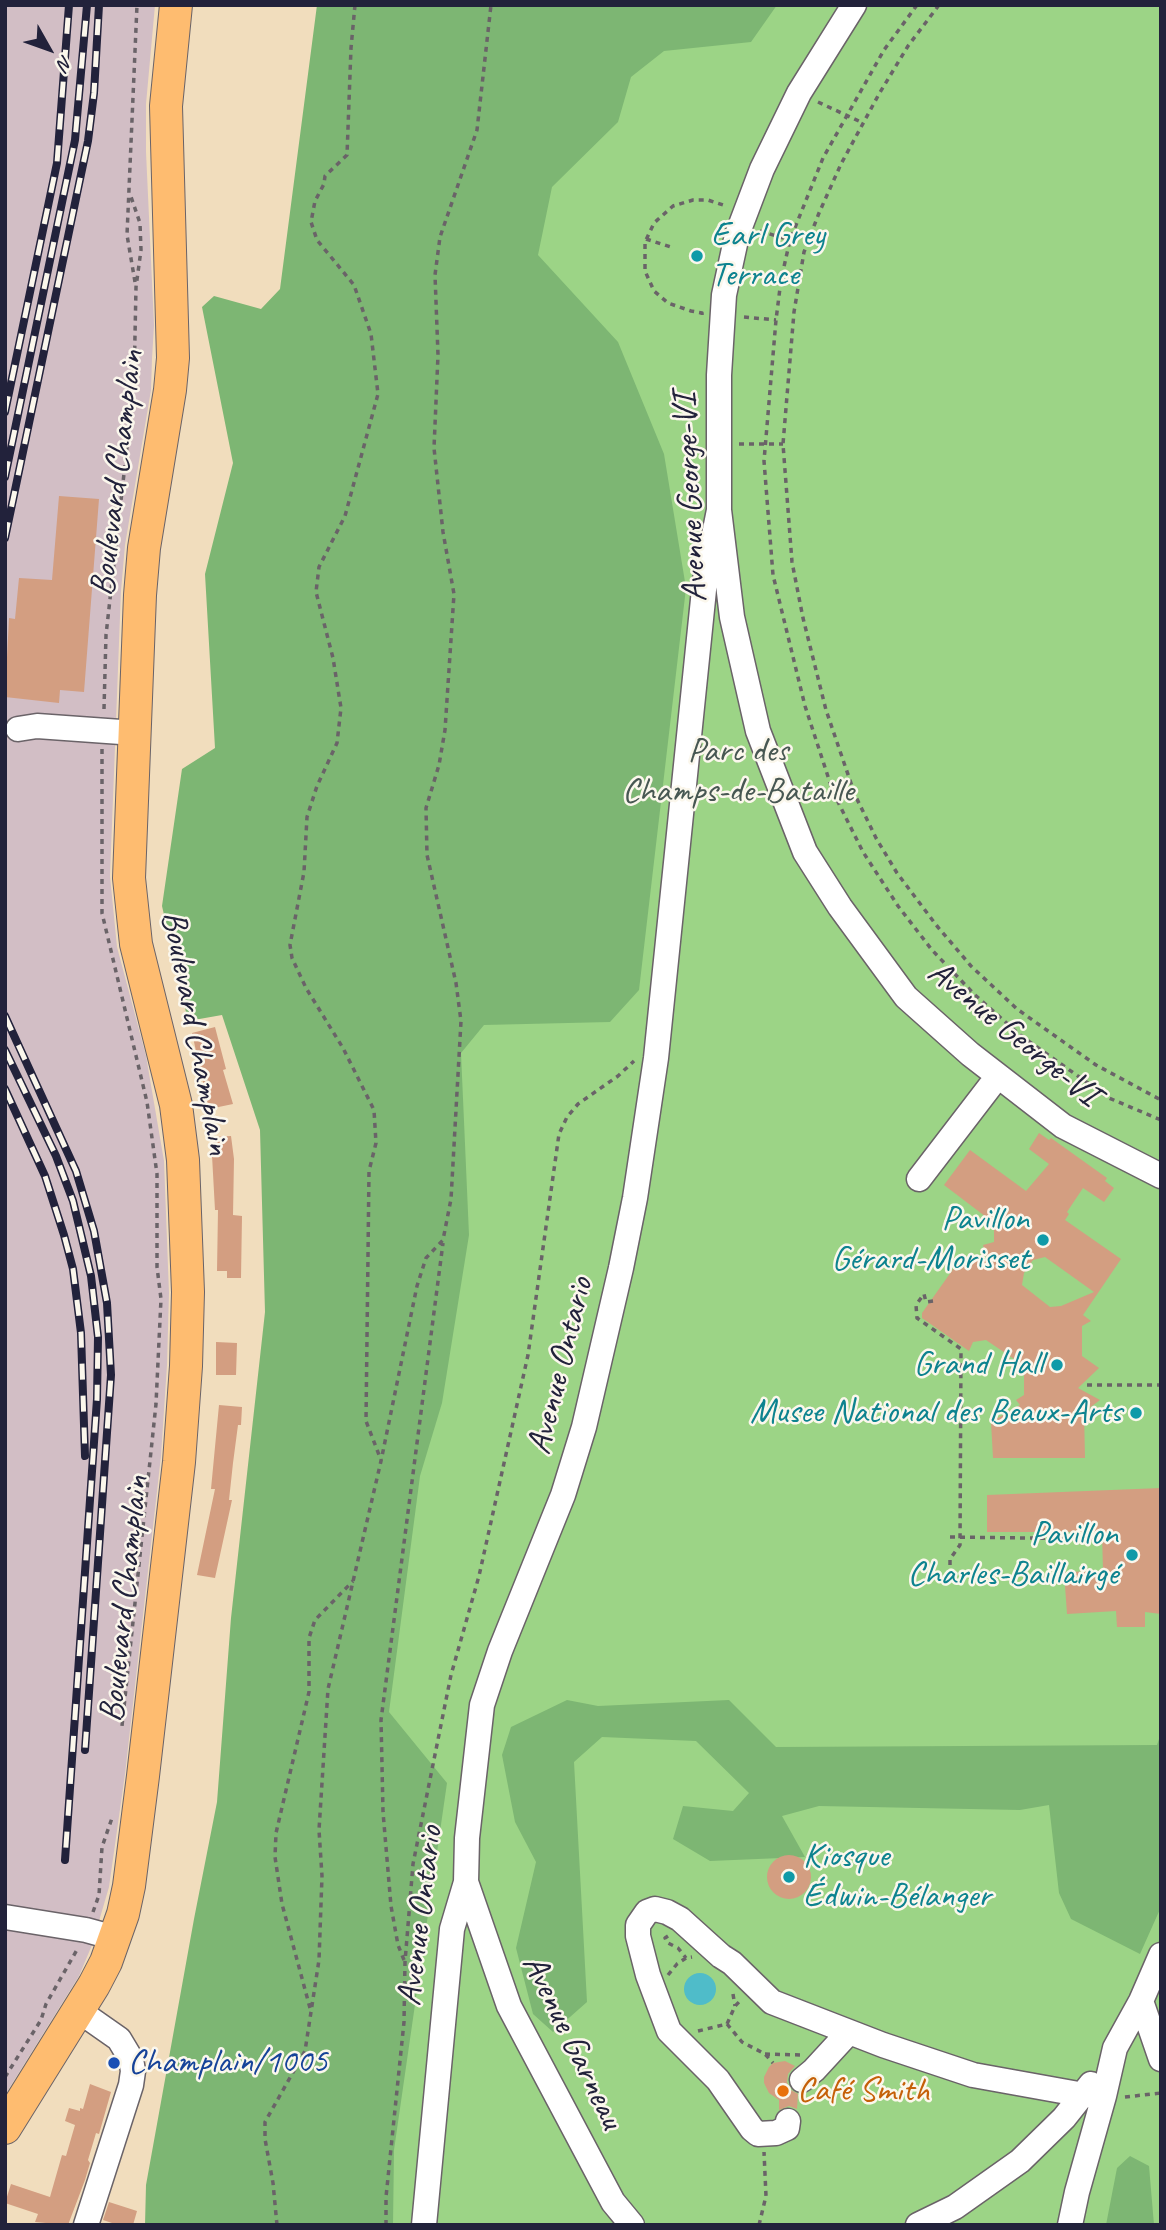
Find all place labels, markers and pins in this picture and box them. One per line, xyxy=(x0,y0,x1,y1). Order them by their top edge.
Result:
place label: Earl Grey Terrace xyxy=(711,215,825,297)
marker: Earl Grey Terrace xyxy=(689,248,705,264)
place label: Pavillon Gérard-Morisset xyxy=(832,1199,1029,1281)
marker: Pavillon Gérard-Morisset xyxy=(1035,1232,1051,1248)
place label: Grand Hall xyxy=(913,1344,1043,1386)
marker: Grand Hall xyxy=(1049,1357,1065,1373)
place label: Musee National des Beaux-Arts xyxy=(750,1392,1122,1434)
marker: Musee National des Beaux-Arts xyxy=(1128,1405,1144,1421)
place label: Pavillon Charles-Baillairgé xyxy=(908,1514,1118,1596)
marker: Pavillon Charles-Baillairgé xyxy=(1124,1547,1140,1563)
place label: Kiosque Édwin-Bélanger xyxy=(803,1836,991,1918)
marker: Kiosque Édwin-Bélanger xyxy=(781,1869,797,1885)
place label: Champlain/1005 xyxy=(128,2042,327,2084)
marker: Champlain/1005 xyxy=(106,2055,122,2071)
place label: Café Smith xyxy=(797,2070,929,2112)
marker: Café Smith xyxy=(775,2083,791,2099)

